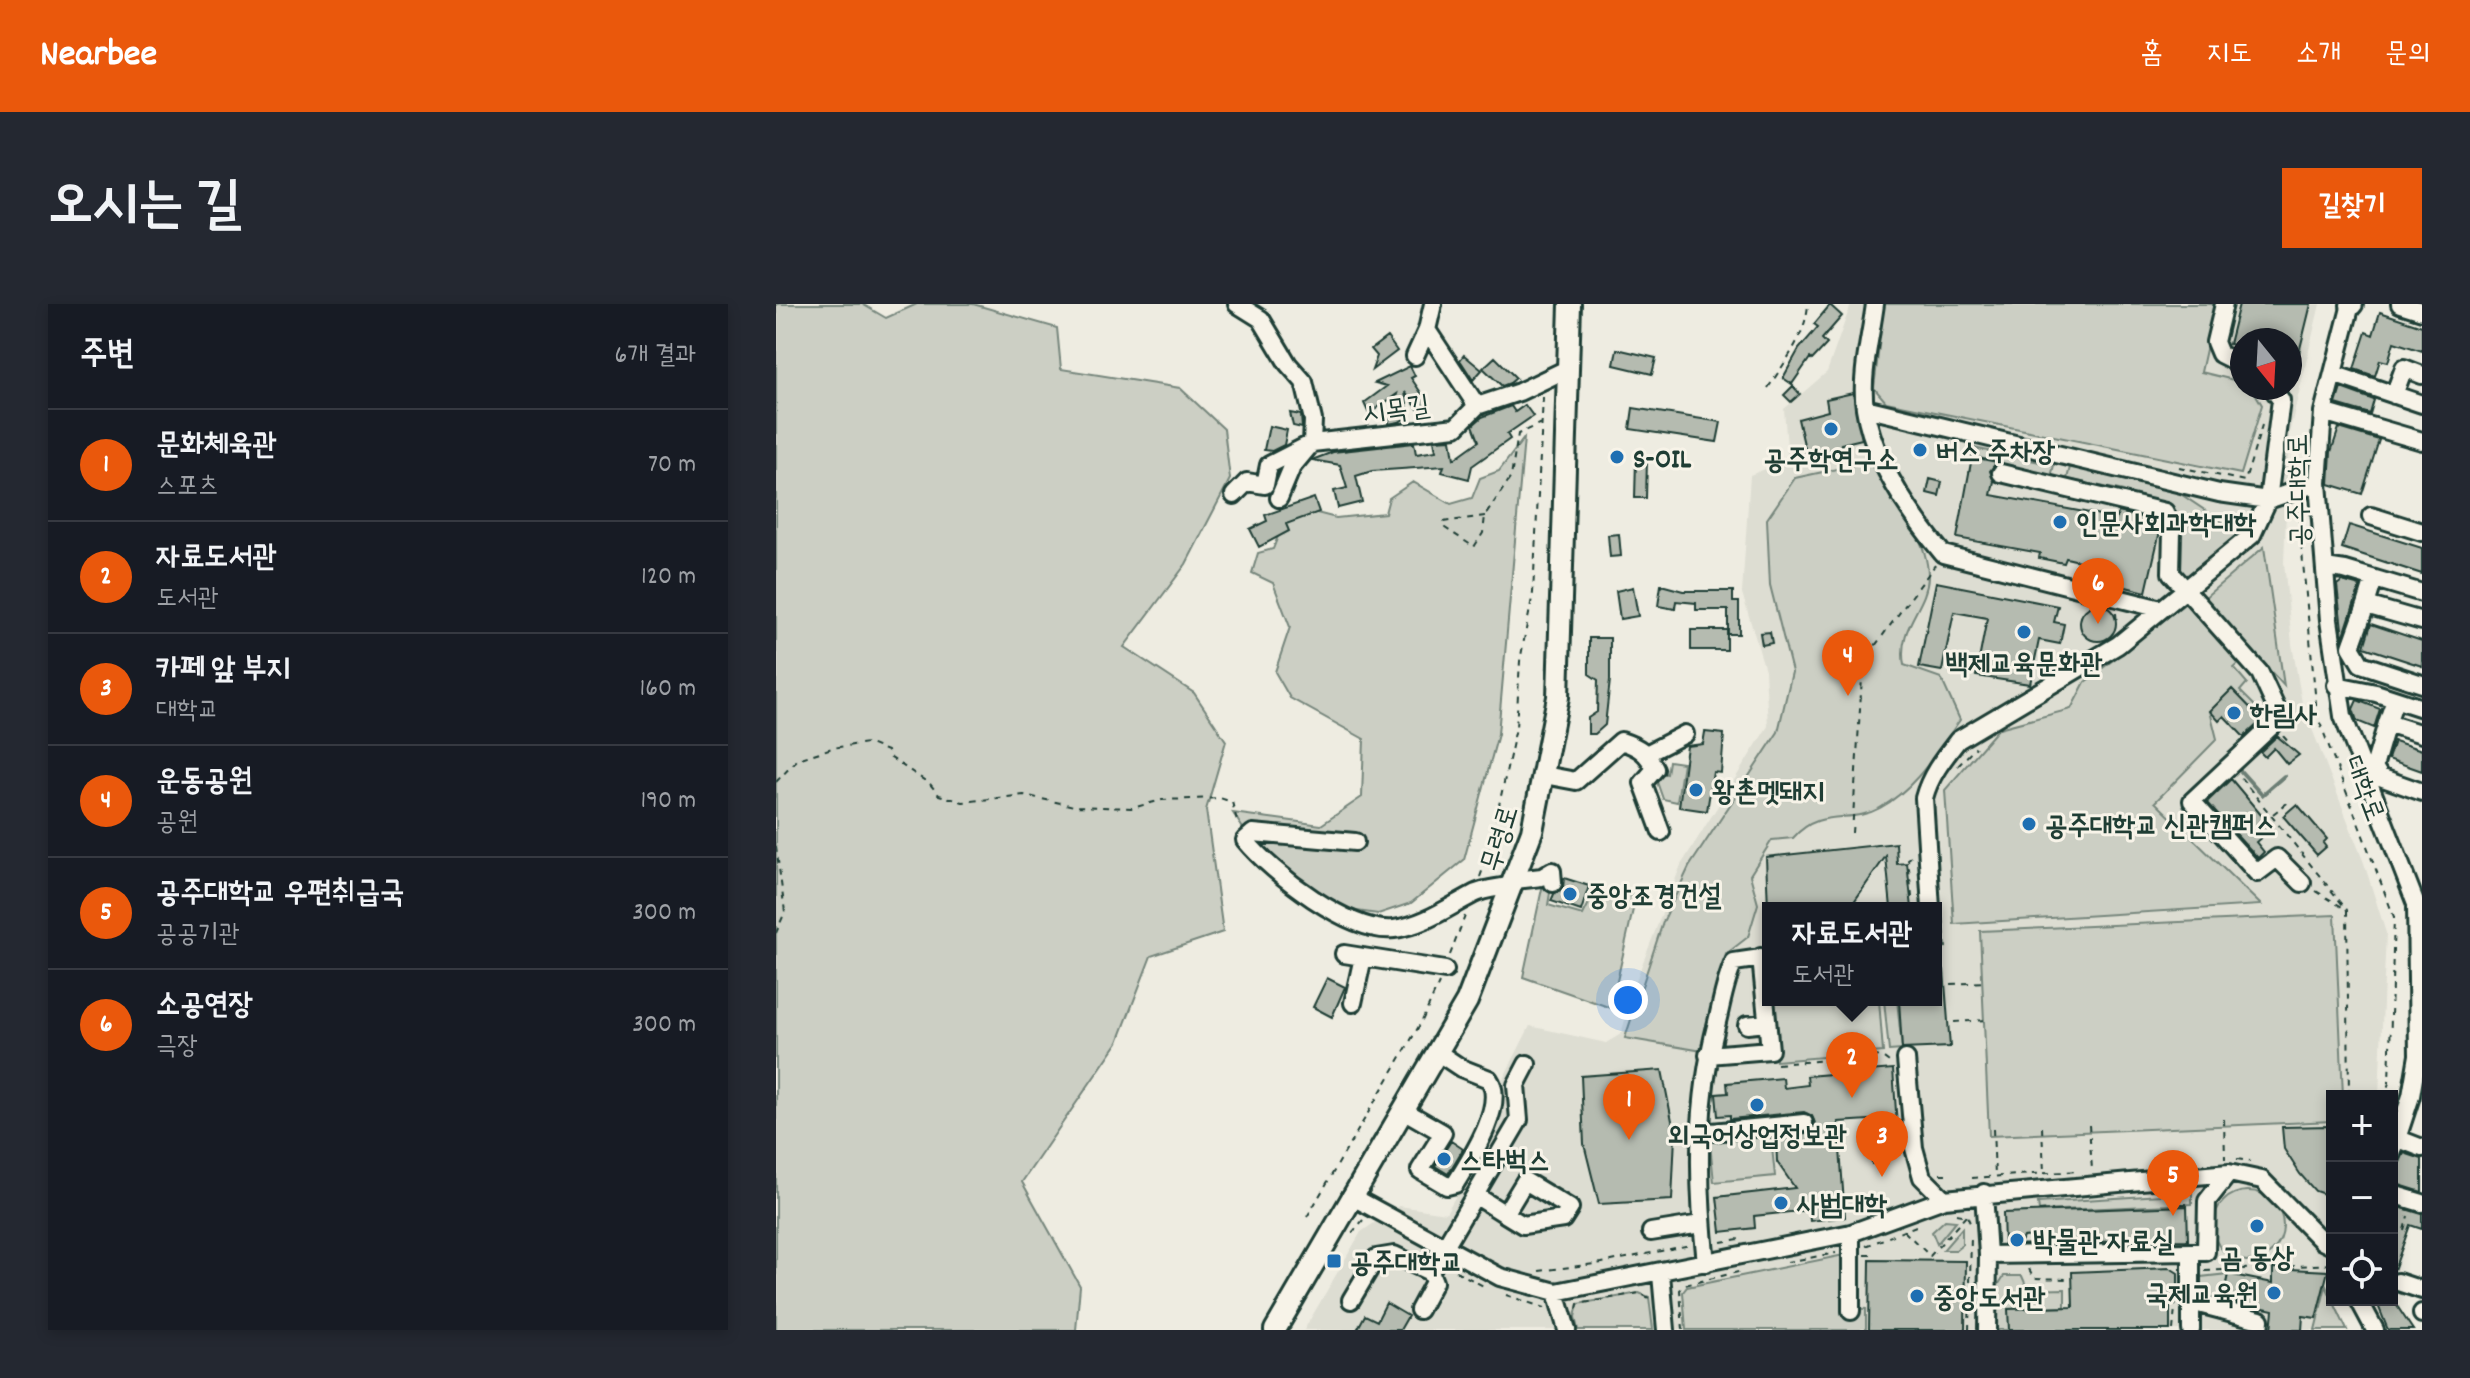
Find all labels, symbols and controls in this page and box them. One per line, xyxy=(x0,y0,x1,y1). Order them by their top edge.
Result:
text: Nearbee xyxy=(40,29,157,84)
text: 홈 xyxy=(2140,36,2163,76)
text: 지도 xyxy=(2207,36,2252,76)
text: 소개 xyxy=(2296,36,2341,76)
text: 문의 xyxy=(2385,36,2430,76)
button: 길찾기 xyxy=(2282,168,2422,248)
text: 오시는 길 xyxy=(48,169,241,249)
north arrow xyxy=(2230,328,2302,400)
text: 주변 xyxy=(80,332,135,381)
text: 6개 결과 xyxy=(615,338,696,375)
street label: 시목길 xyxy=(1360,388,1433,437)
marker: 공주학연구소 xyxy=(1822,420,1840,438)
text: 문화체육관 xyxy=(156,426,277,469)
street label: 공주대학로 xyxy=(2281,433,2323,547)
place label: 버스 주차장 xyxy=(1936,435,2056,475)
marker: 버스 주차장 xyxy=(1911,441,1929,459)
place label: S-OIL xyxy=(1633,442,1692,482)
place label: 공주학연구소 xyxy=(1763,443,1899,483)
text: 1 xyxy=(103,447,109,484)
text: 70 m xyxy=(648,447,696,484)
marker: S-OIL xyxy=(1608,448,1626,466)
text: 스포츠 xyxy=(156,469,219,506)
place label: 인문사회과학대학 xyxy=(2076,507,2257,547)
marker: 인문사회과학대학 xyxy=(2051,513,2069,531)
text: 자료도서관 xyxy=(156,538,277,581)
pin: 6 xyxy=(2072,558,2124,624)
text: 2 xyxy=(100,559,112,596)
text: 120 m xyxy=(641,559,696,596)
text: 도서관 xyxy=(156,581,219,618)
marker: 백제교육문화관 xyxy=(2015,623,2033,641)
pin: 4 xyxy=(1822,630,1874,696)
place label: 백제교육문화관 xyxy=(1945,647,2103,687)
text: 카페 앞 부지 xyxy=(156,650,290,693)
text: 3 xyxy=(100,671,112,708)
text: 160 m xyxy=(640,671,696,708)
text: 대학교 xyxy=(156,693,219,730)
place label: 한림사 xyxy=(2249,698,2318,738)
marker: 한림사 xyxy=(2225,704,2243,722)
street label: 대학로 xyxy=(2331,751,2392,829)
text: 운동공원 xyxy=(156,762,253,805)
place label: 왕촌멧돼지 xyxy=(1712,775,1825,815)
marker: 왕촌멧돼지 xyxy=(1687,781,1705,799)
text: 4 xyxy=(101,783,111,820)
text: 190 m xyxy=(640,783,696,820)
street label: 무령로 xyxy=(1474,801,1532,878)
text: 공원 xyxy=(156,805,198,842)
place label: 공주대학교 신관캠퍼스 xyxy=(2045,809,2277,849)
marker: 공주대학교 신관캠퍼스 xyxy=(2020,815,2038,833)
text: 공주대학교 우편취급국 xyxy=(156,874,404,917)
place label: 중앙조경건설 xyxy=(1586,879,1722,919)
marker: 중앙조경건설 xyxy=(1561,885,1579,903)
text: 5 xyxy=(100,895,112,932)
text: 300 m xyxy=(632,895,696,932)
popup xyxy=(1762,902,1942,1006)
text: 자료도서관 xyxy=(1792,915,1912,958)
text: 공공기관 xyxy=(156,917,240,954)
text: 도서관 xyxy=(1792,958,1854,995)
your location xyxy=(1608,980,1648,1020)
text: 소공연장 xyxy=(156,986,253,1029)
text: 6 xyxy=(100,1007,112,1044)
text: 300 m xyxy=(632,1007,696,1044)
text: 극장 xyxy=(156,1029,198,1066)
pin: 2 xyxy=(1826,1032,1878,1098)
pin: 1 xyxy=(1603,1074,1655,1140)
map controls xyxy=(2326,1090,2398,1306)
button: + xyxy=(2326,1090,2398,1162)
marker: 외국어상업정보관 xyxy=(1748,1096,1766,1114)
pin: 3 xyxy=(1856,1111,1908,1177)
place label: 외국어상업정보관 xyxy=(1667,1119,1848,1159)
place label: 스타벅스 xyxy=(1460,1144,1550,1184)
marker: 스타벅스 xyxy=(1435,1150,1453,1168)
pin: 5 xyxy=(2147,1150,2199,1216)
button: − xyxy=(2326,1162,2398,1234)
place label: 사범대학 xyxy=(1796,1188,1888,1228)
marker: 사범대학 xyxy=(1772,1194,1790,1212)
marker: 곰 동상 xyxy=(2248,1217,2266,1235)
place label: 박물관 자료실 xyxy=(2033,1225,2175,1265)
marker: 박물관 자료실 xyxy=(2008,1231,2026,1249)
button: locate xyxy=(2326,1234,2398,1306)
place label: 곰 동상 xyxy=(2220,1241,2294,1281)
place label: 공주대학교 xyxy=(1350,1246,1463,1286)
marker: 공주대학교 xyxy=(1325,1252,1343,1270)
place label: 국제교육원 xyxy=(2145,1278,2258,1318)
place label: 중앙도서관 xyxy=(1933,1281,2046,1321)
marker: 국제교육원 xyxy=(2265,1284,2283,1302)
marker: 중앙도서관 xyxy=(1908,1287,1926,1305)

